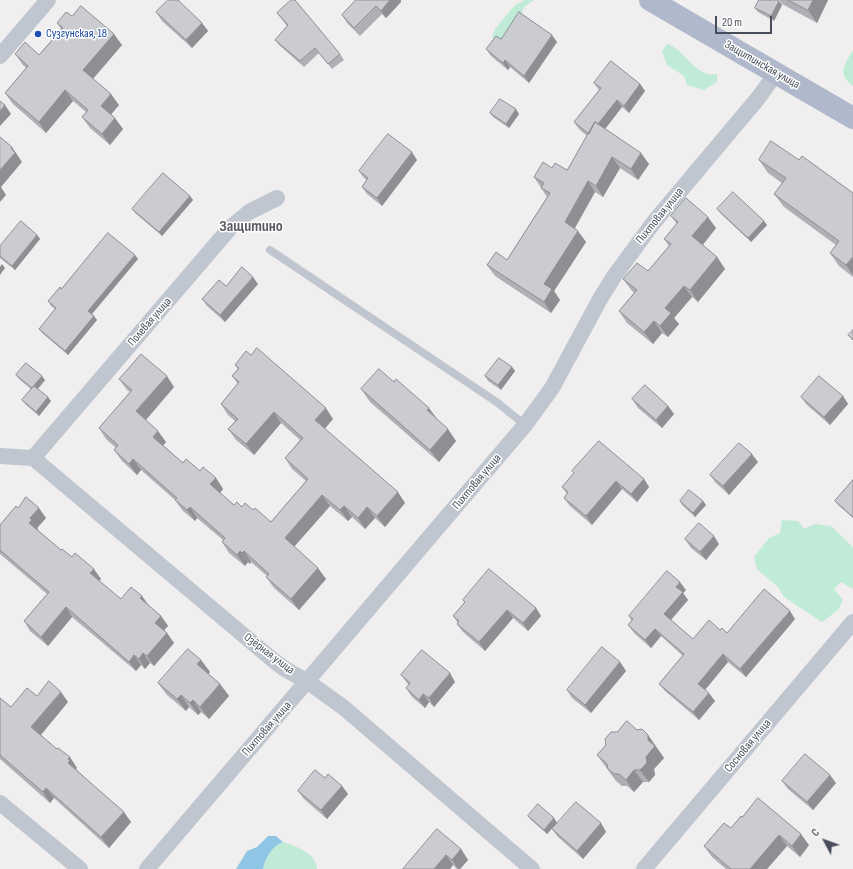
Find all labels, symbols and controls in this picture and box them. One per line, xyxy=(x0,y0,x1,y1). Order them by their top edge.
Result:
scale bar xyxy=(717,8,774,34)
text: 20 m xyxy=(722,15,742,30)
place label: Сузгунская, 18 xyxy=(46,27,107,41)
marker: Сузгунская, 18 xyxy=(33,29,43,39)
street label: Защитинская улица xyxy=(722,38,802,92)
street label: Пихтовая улица xyxy=(633,185,687,247)
district label: Защитино xyxy=(219,217,283,237)
street label: Полевая улица xyxy=(125,295,175,349)
street label: Пихтовая улица xyxy=(450,451,504,513)
street label: Озёрная улица xyxy=(241,630,297,678)
street label: Пихтовая улица xyxy=(239,699,295,759)
street label: Сосновая улица xyxy=(722,716,774,776)
north arrow xyxy=(805,821,845,861)
text: С xyxy=(809,826,822,839)

